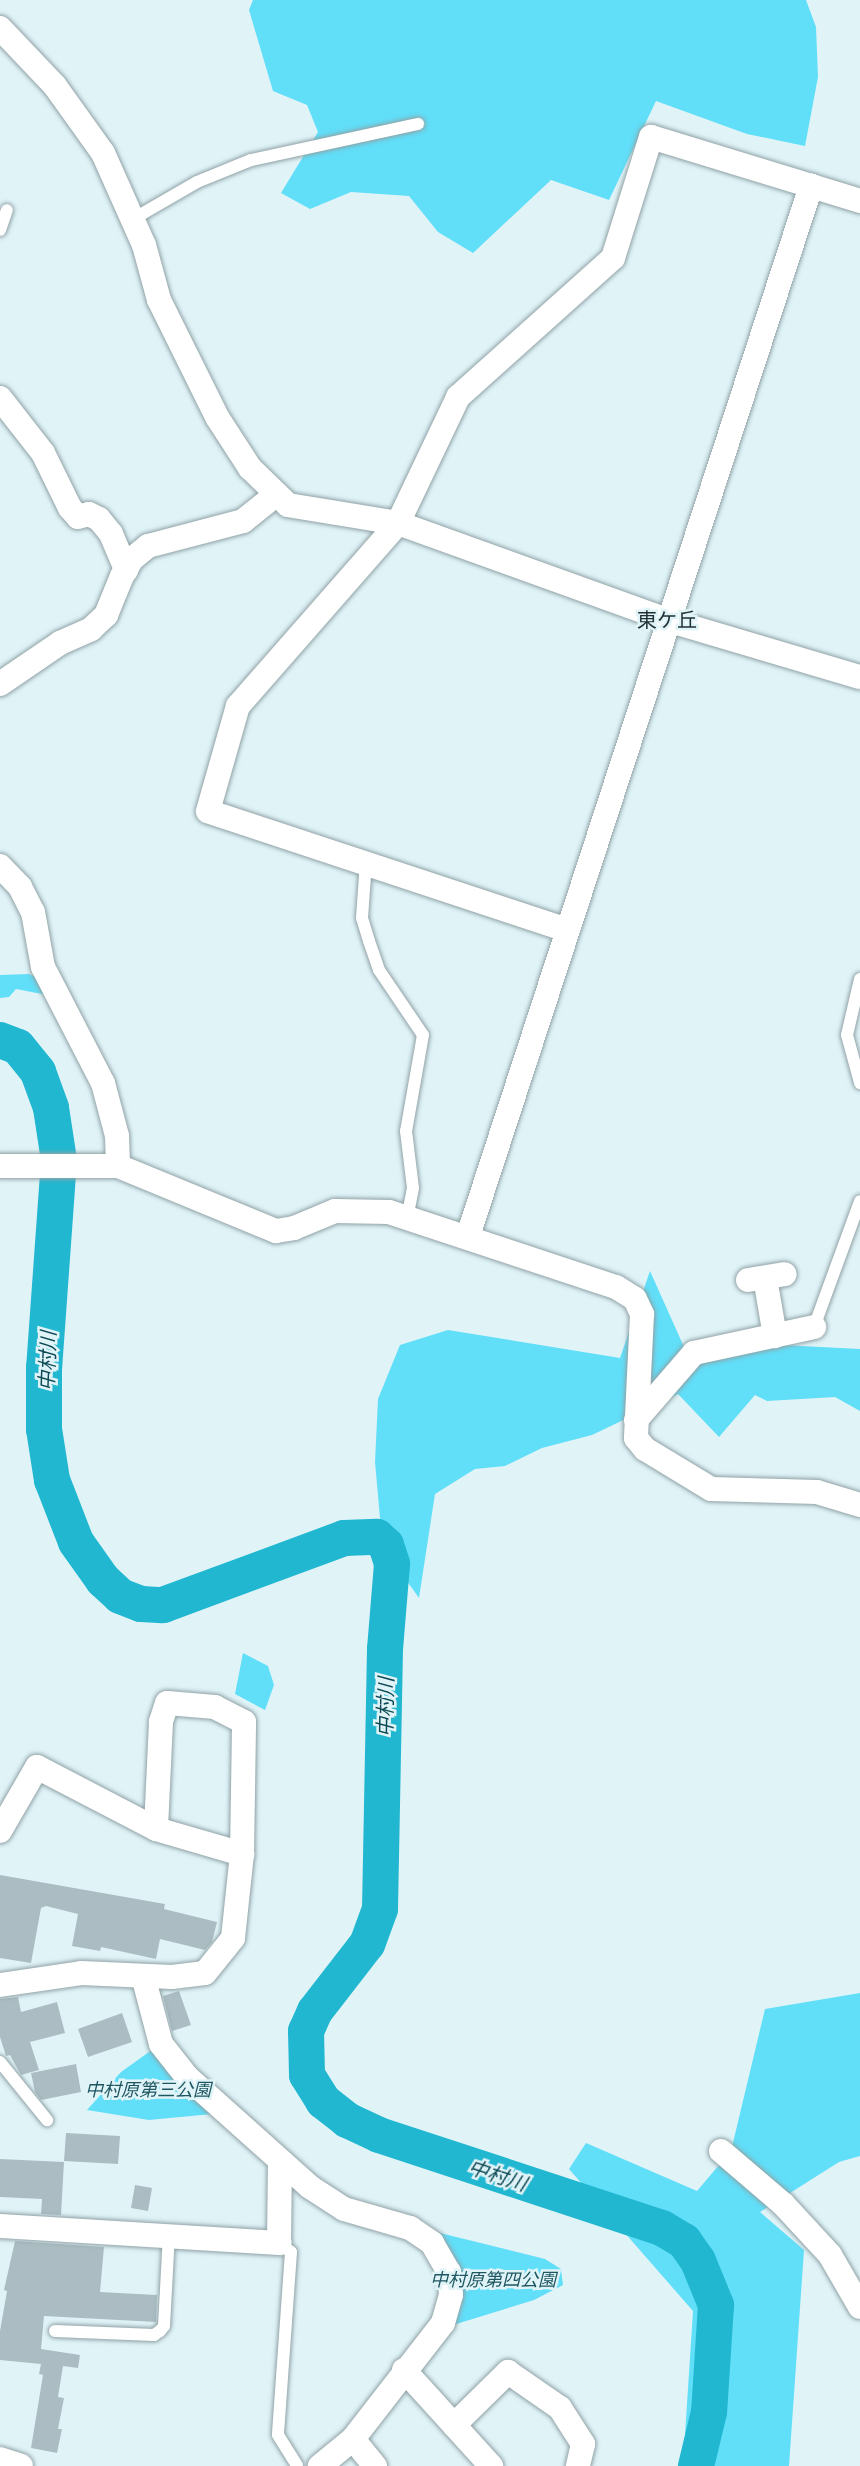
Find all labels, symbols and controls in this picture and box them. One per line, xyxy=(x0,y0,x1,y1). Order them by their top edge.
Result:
district label: 東ケ丘 xyxy=(637,606,697,630)
water label: 中村川 xyxy=(33,1331,59,1391)
water label: 中村川 xyxy=(371,1677,397,1737)
park label: 中村原第三公園 xyxy=(85,2078,211,2100)
water label: 中村川 xyxy=(466,2153,530,2195)
park label: 中村原第四公園 xyxy=(430,2268,556,2290)

